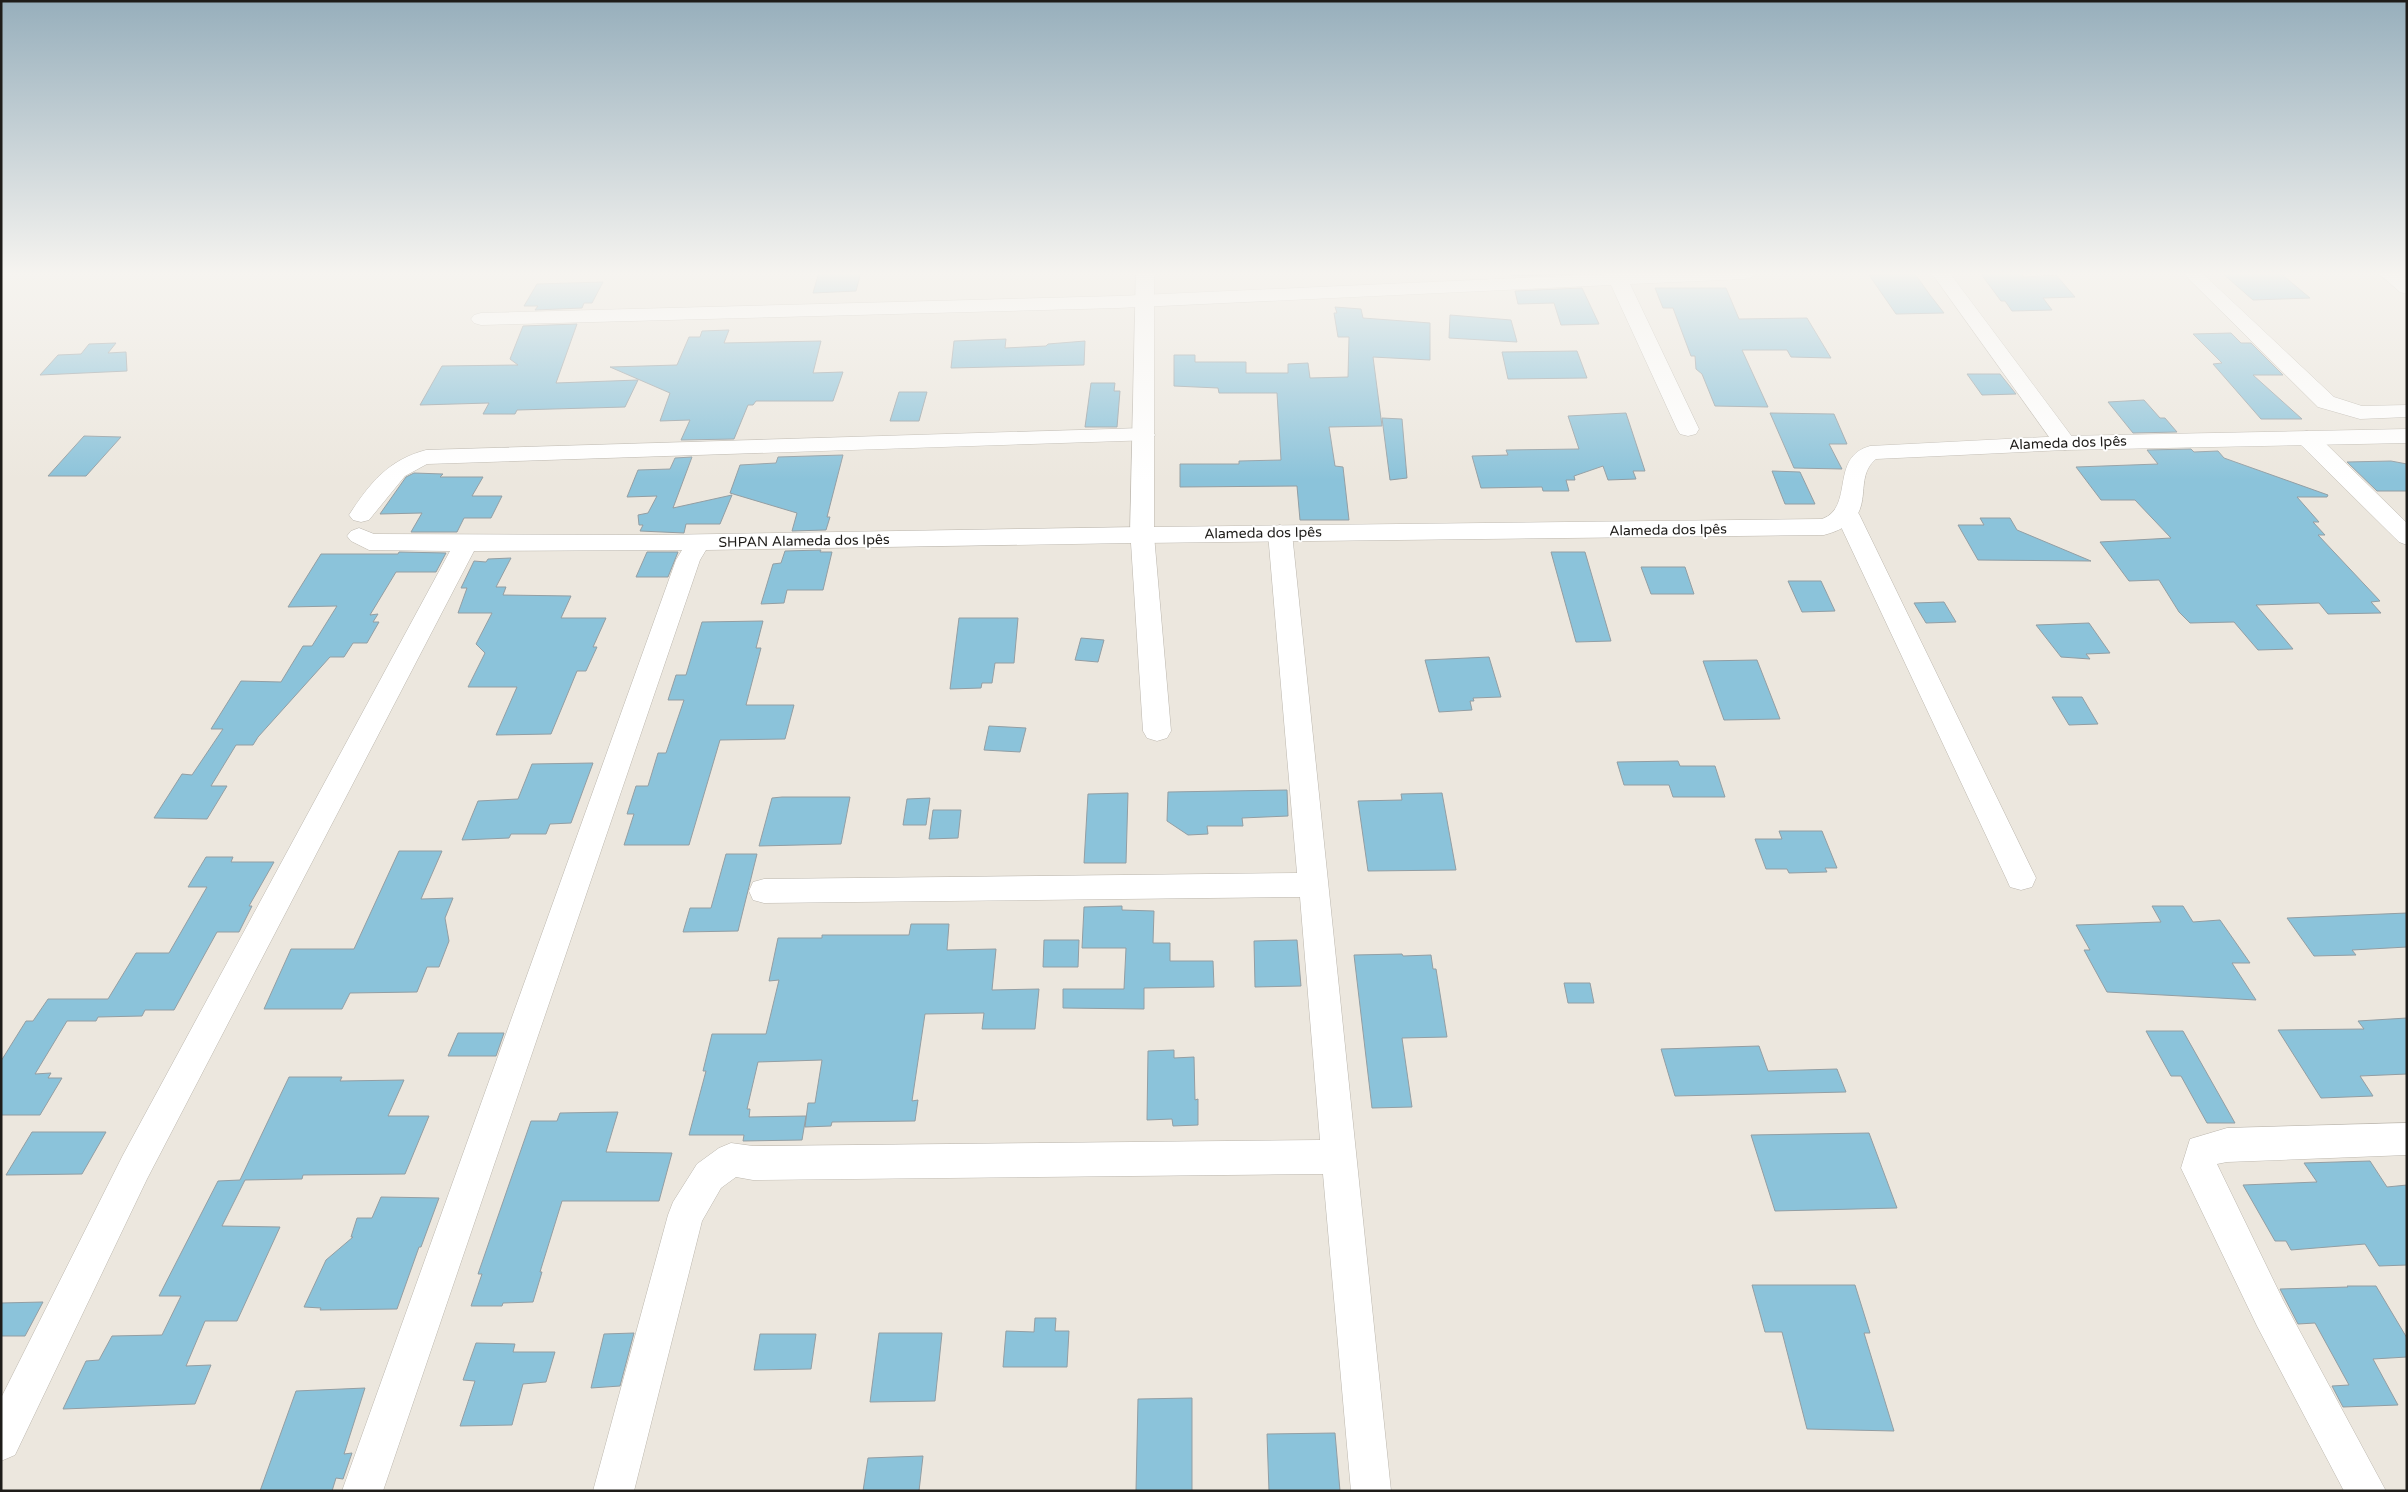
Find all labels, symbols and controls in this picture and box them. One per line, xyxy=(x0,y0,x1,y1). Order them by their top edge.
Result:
street label: Alameda dos Ipês xyxy=(2009,432,2127,454)
street label: Alameda dos Ipês xyxy=(1609,520,1727,540)
street label: Alameda dos Ipês xyxy=(1204,523,1322,543)
street label: SHPAN Alameda dos Ipês xyxy=(718,531,890,551)

